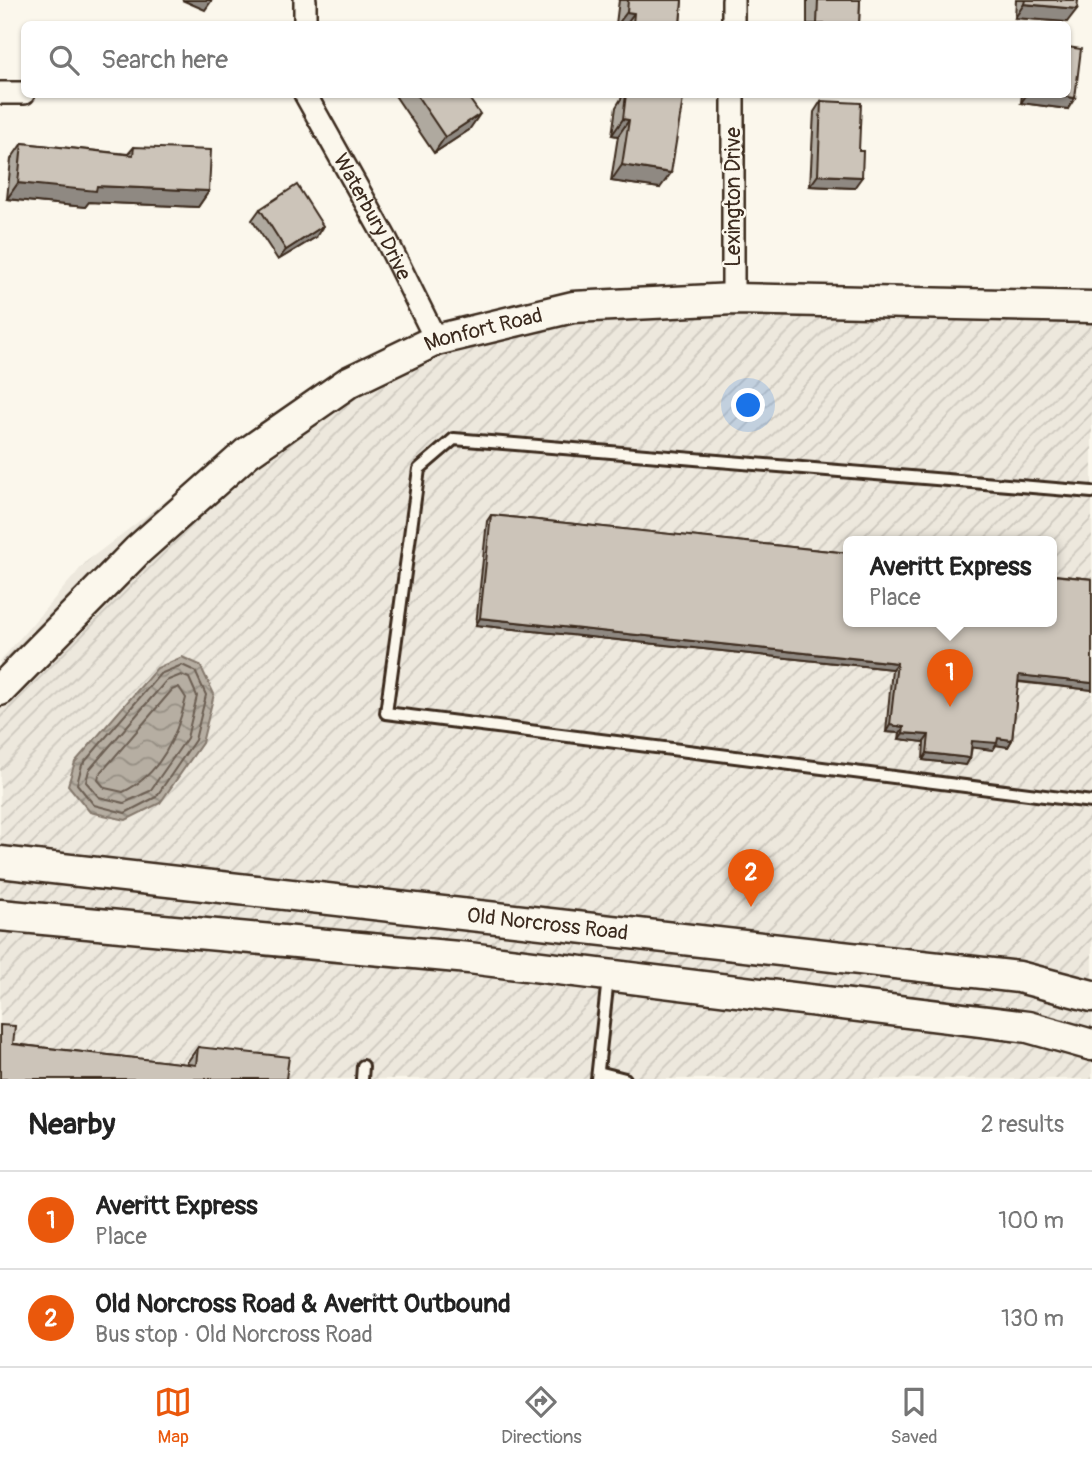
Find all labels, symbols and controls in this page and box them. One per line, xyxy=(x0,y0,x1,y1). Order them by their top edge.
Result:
search box xyxy=(21,21,1071,98)
icon: search xyxy=(45,41,83,79)
text: Search here xyxy=(101,44,228,76)
street label: Lexington Drive xyxy=(720,127,747,267)
street label: Waterbury Drive xyxy=(327,149,417,285)
street label: Monfort Road xyxy=(420,302,545,358)
your location xyxy=(731,388,765,422)
popup xyxy=(843,536,1057,627)
text: Averitt Express xyxy=(869,551,1031,583)
text: Place xyxy=(869,583,921,612)
pin: 1 xyxy=(927,649,973,707)
pin: 2 xyxy=(728,849,774,907)
street label: Old Norcross Road xyxy=(465,902,630,947)
text: Nearby xyxy=(28,1106,115,1143)
text: 2 results xyxy=(981,1110,1064,1139)
text: Averitt Express xyxy=(95,1190,258,1222)
text: 1 xyxy=(47,1206,56,1235)
text: 100 m xyxy=(998,1206,1064,1235)
text: Place xyxy=(95,1222,147,1251)
text: Old Norcross Road & Averitt Outbound xyxy=(95,1288,511,1320)
text: 2 xyxy=(45,1304,57,1333)
text: 130 m xyxy=(1001,1304,1064,1333)
text: Bus stop · Old Norcross Road xyxy=(95,1320,373,1349)
tab: Map xyxy=(154,1383,192,1449)
tab: Directions xyxy=(501,1383,582,1449)
tab: Saved xyxy=(890,1383,938,1449)

